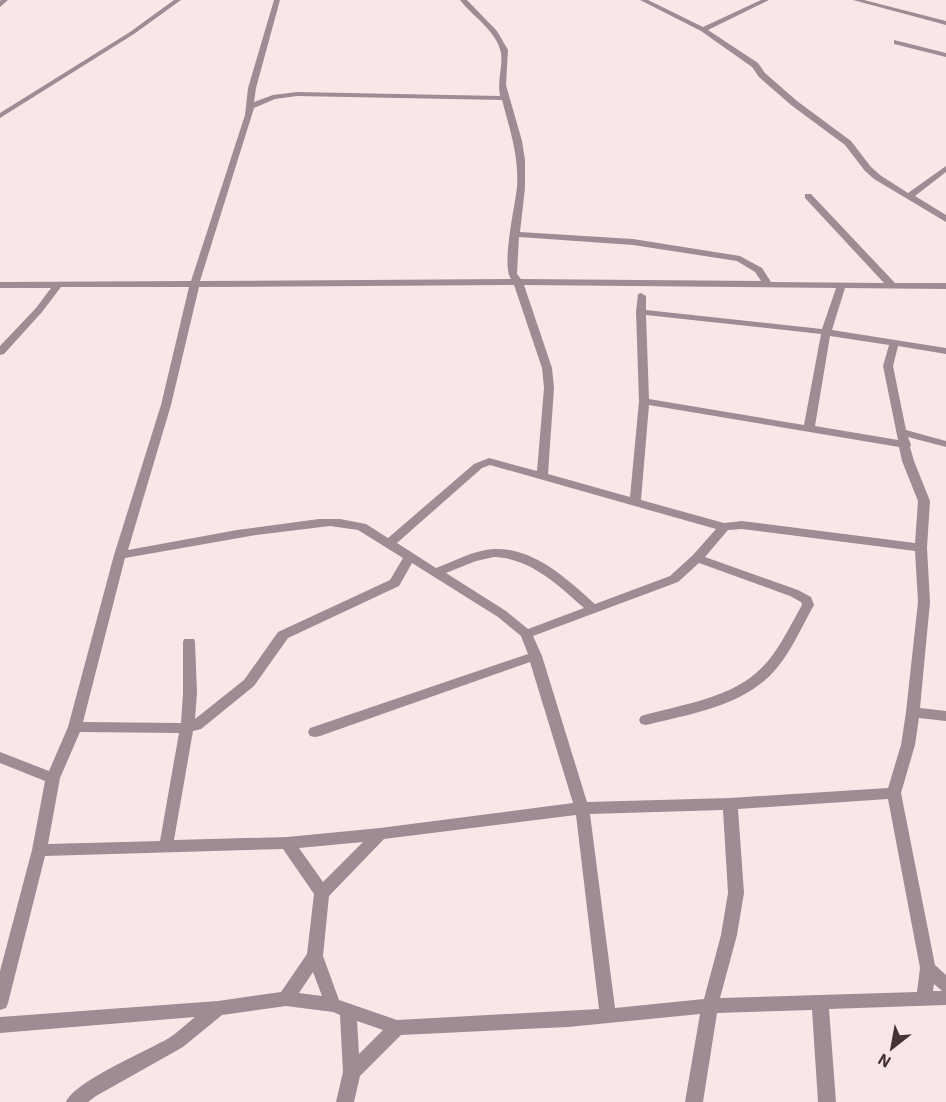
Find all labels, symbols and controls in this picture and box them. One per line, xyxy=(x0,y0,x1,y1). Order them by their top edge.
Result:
north arrow xyxy=(862,1018,922,1078)
text: N xyxy=(874,1049,894,1072)

